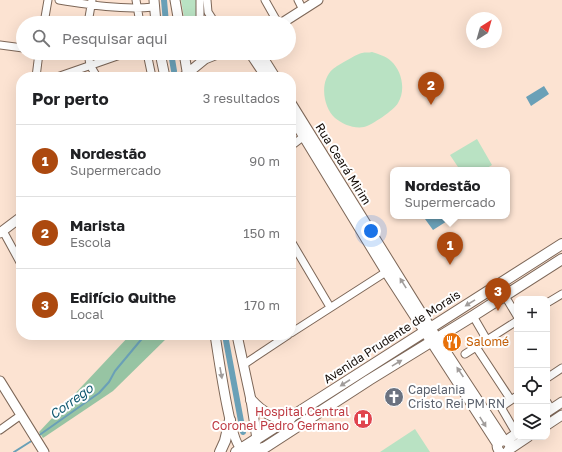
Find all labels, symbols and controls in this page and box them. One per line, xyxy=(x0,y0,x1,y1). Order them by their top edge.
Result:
north arrow xyxy=(466,12,502,48)
search box xyxy=(16,16,296,60)
icon: search xyxy=(30,27,52,49)
text: Pesquisar aqui xyxy=(62,29,167,47)
pin: 2 xyxy=(418,72,444,105)
text: Por perto xyxy=(32,88,109,109)
text: 3 resultados xyxy=(203,90,280,106)
street label: Rua Ceará Mirim xyxy=(312,120,374,207)
text: Nordestão xyxy=(70,144,146,162)
text: 1 xyxy=(42,153,48,169)
text: 90 m xyxy=(249,153,280,169)
text: Supermercado xyxy=(70,162,161,178)
popup xyxy=(390,167,510,219)
text: Nordestão xyxy=(404,176,481,194)
text: Supermercado xyxy=(404,194,496,210)
text: Marista xyxy=(70,216,125,234)
your location xyxy=(361,221,381,241)
text: 2 xyxy=(41,225,49,241)
text: 150 m xyxy=(243,225,280,241)
pin: 1 xyxy=(437,232,463,265)
text: Escola xyxy=(70,234,111,250)
one-way arrow xyxy=(399,277,406,289)
pin: 3 xyxy=(485,278,511,311)
street label: Avenida Prudente de Morais xyxy=(320,287,463,387)
text: Edifício Quithe xyxy=(70,288,176,306)
map controls xyxy=(514,296,550,440)
button: + xyxy=(514,296,550,332)
text: 3 xyxy=(41,297,49,313)
text: 170 m xyxy=(244,297,280,313)
one-way arrow xyxy=(465,299,475,307)
text: Local xyxy=(70,306,104,322)
restaurant icon: Salomé xyxy=(441,331,463,353)
button: − xyxy=(514,332,550,368)
place label: Salomé xyxy=(466,334,509,349)
one-way arrow xyxy=(391,360,403,367)
one-way arrow xyxy=(219,367,225,380)
one-way arrow xyxy=(456,367,464,377)
button: locate xyxy=(514,368,550,404)
water label: Corrego xyxy=(46,379,97,422)
one-way arrow xyxy=(339,379,350,387)
place label: Capelania Cristo Rei PM RN xyxy=(408,382,505,411)
church icon: Capelania Cristo Rei PM RN xyxy=(383,386,405,408)
place label: Hospital Central Coronel Pedro Germano xyxy=(212,404,349,433)
button: layers xyxy=(514,404,550,440)
hospital icon: Hospital Central Coronel Pedro Germano xyxy=(352,408,374,430)
one-way arrow xyxy=(479,417,487,427)

